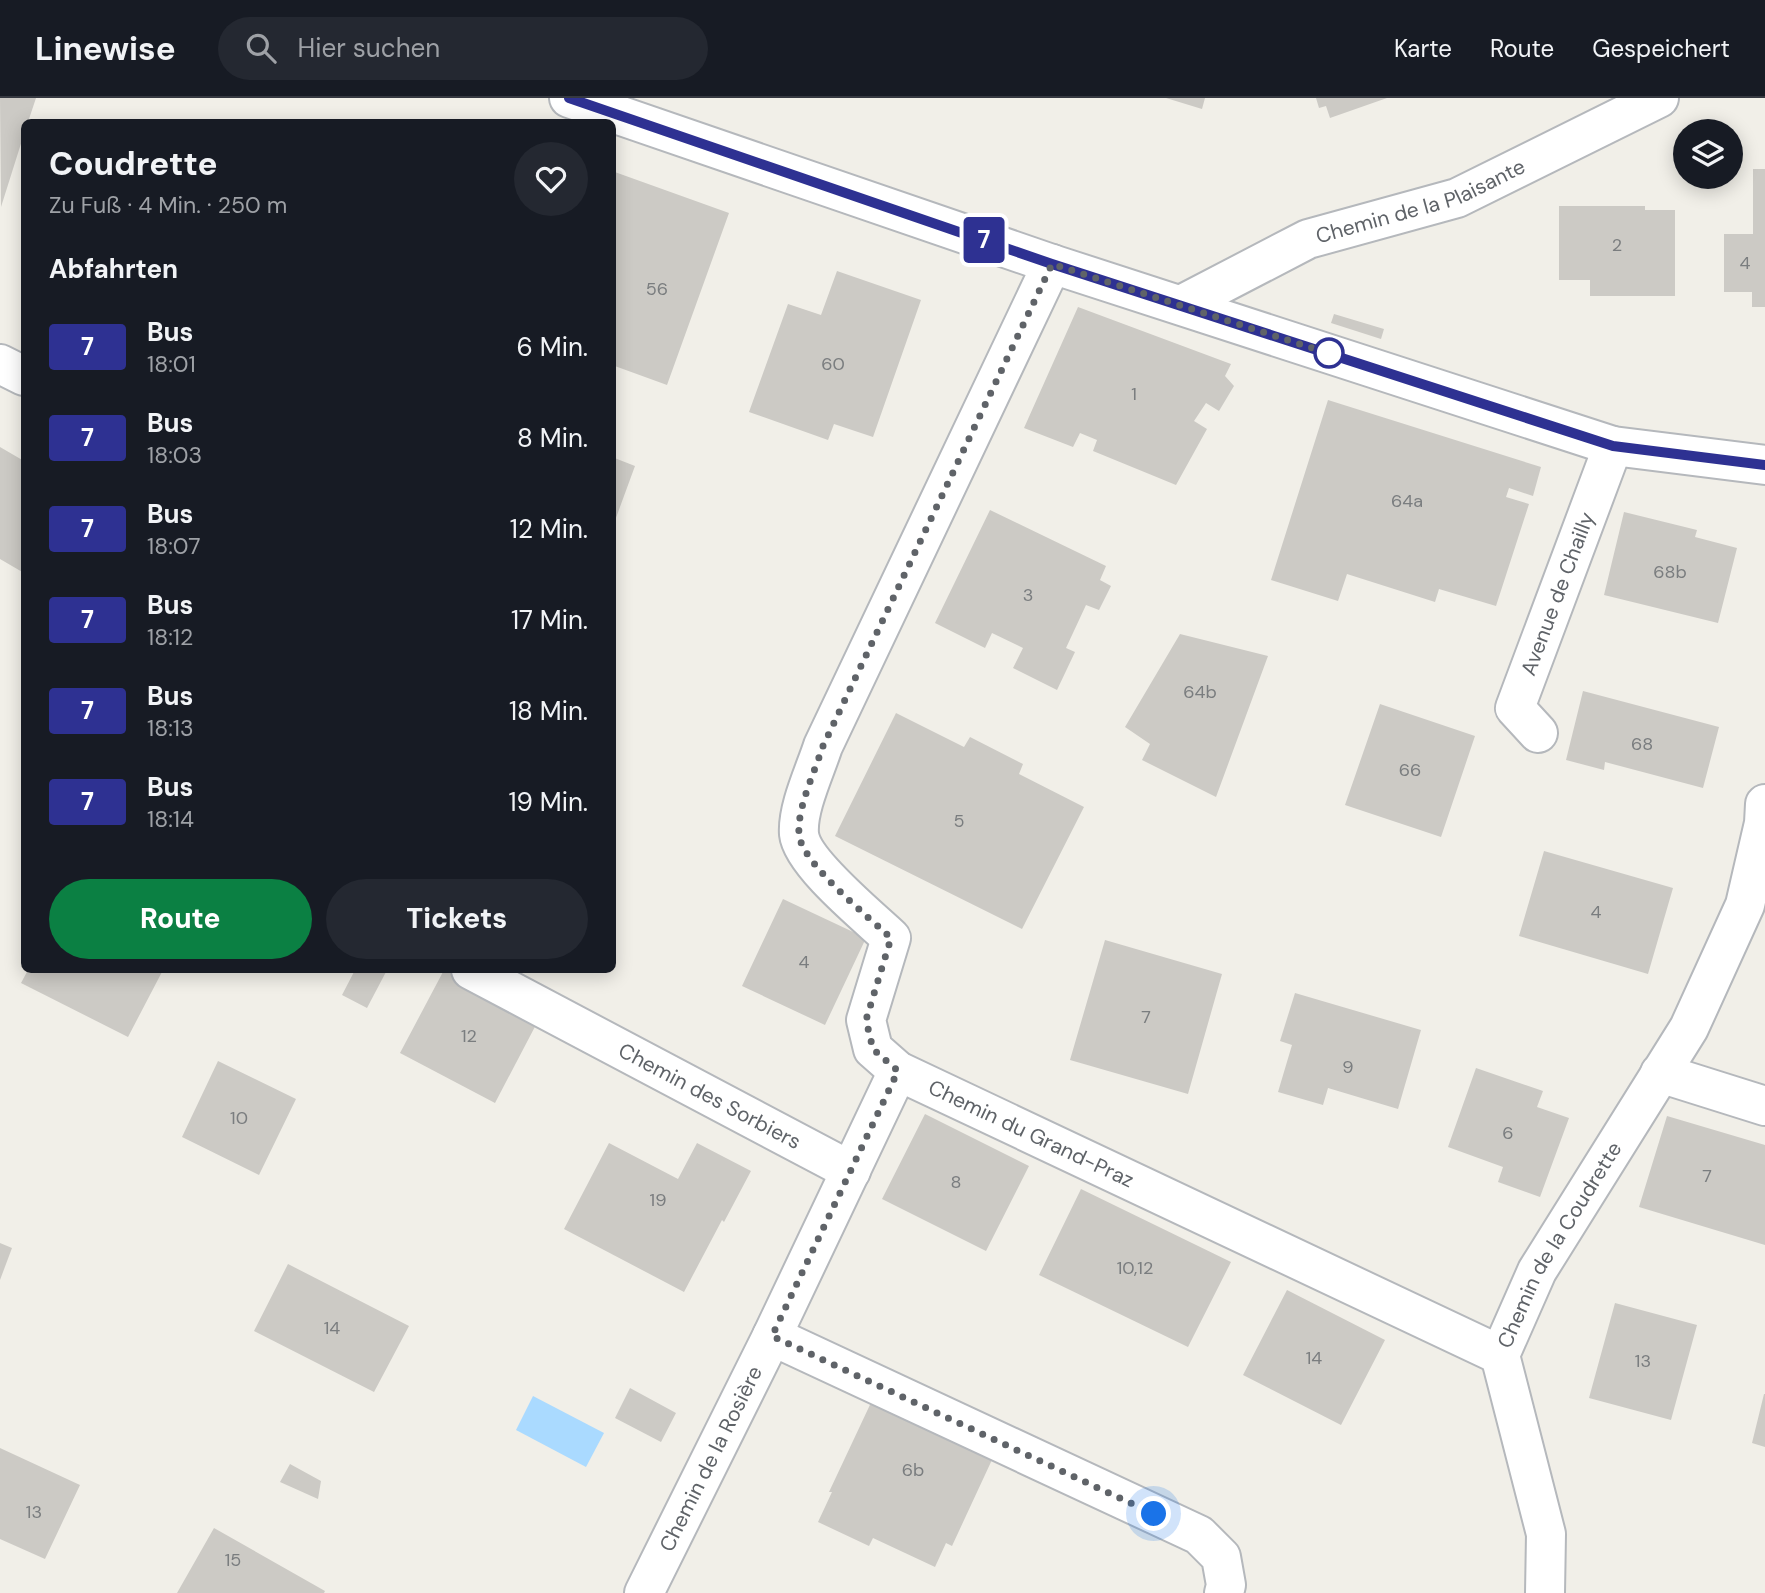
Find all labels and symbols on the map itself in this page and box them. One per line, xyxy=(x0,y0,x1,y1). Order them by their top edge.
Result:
street label: Chemin de la Plaisante xyxy=(1313,152,1530,250)
line badge: 7 xyxy=(961,217,1007,263)
house number: 2 xyxy=(1612,233,1622,257)
house number: 4 xyxy=(1740,251,1751,275)
house number: 56 xyxy=(646,277,668,301)
unlabelled marker xyxy=(1314,338,1344,368)
house number: 60 xyxy=(821,352,845,376)
house number: 1 xyxy=(1131,382,1137,406)
house number: 64a xyxy=(1391,489,1423,513)
street label: Avenue de Chailly xyxy=(1514,508,1601,679)
house number: 68b xyxy=(1653,560,1687,584)
house number: 3 xyxy=(1023,583,1033,607)
house number: 64b xyxy=(1183,680,1217,704)
house number: 68 xyxy=(1631,732,1653,756)
house number: 66 xyxy=(1399,758,1421,782)
house number: 5 xyxy=(954,809,964,833)
house number: 4 xyxy=(1591,900,1602,924)
house number: 4 xyxy=(799,950,810,974)
house number: 7 xyxy=(1141,1005,1151,1029)
house number: 12 xyxy=(461,1024,477,1048)
street label: Chemin des Sorbiers xyxy=(614,1036,806,1156)
house number: 9 xyxy=(1342,1055,1354,1079)
street label: Chemin du Grand-Praz xyxy=(924,1073,1138,1194)
house number: 10 xyxy=(230,1106,248,1130)
house number: 6 xyxy=(1502,1121,1514,1145)
street label: Chemin de la Coudrette xyxy=(1491,1137,1628,1353)
house number: 7 xyxy=(1702,1164,1712,1188)
house number: 8 xyxy=(951,1170,961,1194)
house number: 19 xyxy=(650,1188,666,1212)
house number: 10,12 xyxy=(1117,1256,1153,1280)
house number: 14 xyxy=(324,1316,340,1340)
house number: 14 xyxy=(1306,1346,1322,1370)
house number: 13 xyxy=(1635,1349,1651,1373)
street label: Chemin de la Rosière xyxy=(653,1361,769,1556)
house number: 6b xyxy=(902,1458,924,1482)
your location xyxy=(1136,1496,1171,1531)
house number: 13 xyxy=(26,1500,42,1524)
house number: 15 xyxy=(225,1548,241,1572)

